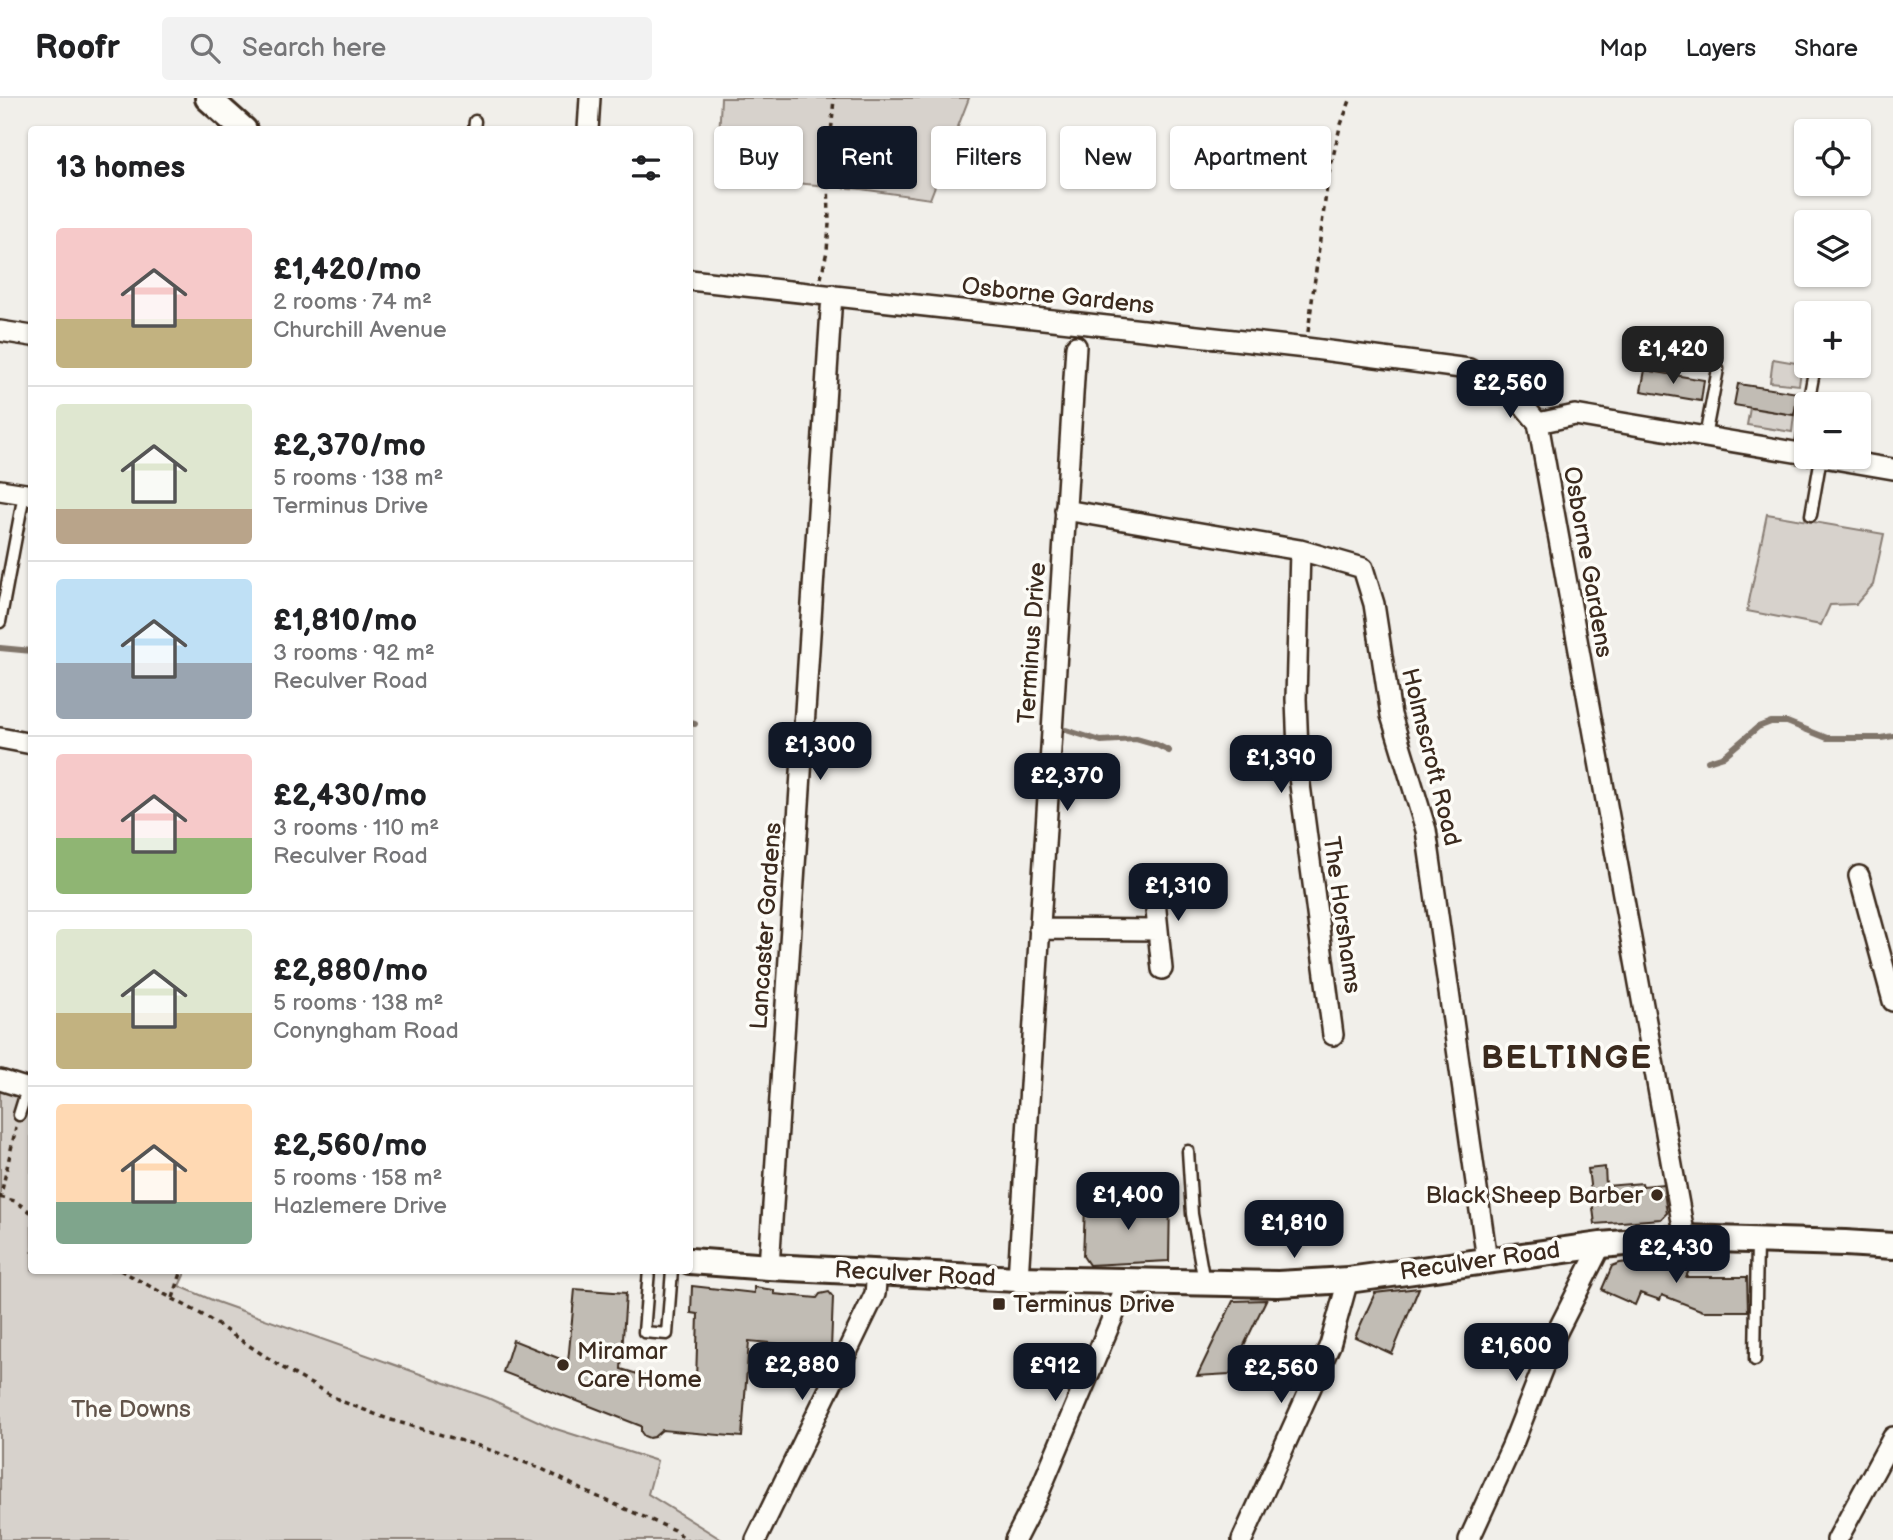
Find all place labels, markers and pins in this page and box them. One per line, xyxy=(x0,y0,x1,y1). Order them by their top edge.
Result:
pin: £1,420 xyxy=(1616,327,1730,386)
pin: £2,560 xyxy=(1453,360,1567,420)
pin: £1,300 xyxy=(763,722,877,782)
pin: £1,390 xyxy=(1224,736,1338,795)
pin: £2,370 xyxy=(1010,754,1124,813)
pin: £1,310 xyxy=(1121,864,1235,923)
pin: £1,400 xyxy=(1071,1172,1185,1232)
place label: Black Sheep Barber xyxy=(1426,1181,1643,1210)
marker: Black Sheep Barber xyxy=(1649,1187,1665,1203)
pin: £1,810 xyxy=(1237,1200,1351,1260)
pin: £2,430 xyxy=(1619,1226,1733,1285)
place label: Terminus Drive xyxy=(1013,1290,1175,1319)
marker: Terminus Drive xyxy=(991,1296,1007,1312)
pin: £1,600 xyxy=(1459,1324,1573,1383)
place label: Miramar Care Home xyxy=(577,1337,702,1394)
pin: £2,880 xyxy=(745,1342,859,1402)
pin: £912 xyxy=(1014,1344,1096,1403)
pin: £2,560 xyxy=(1224,1346,1338,1405)
marker: Miramar Care Home xyxy=(555,1357,571,1373)

